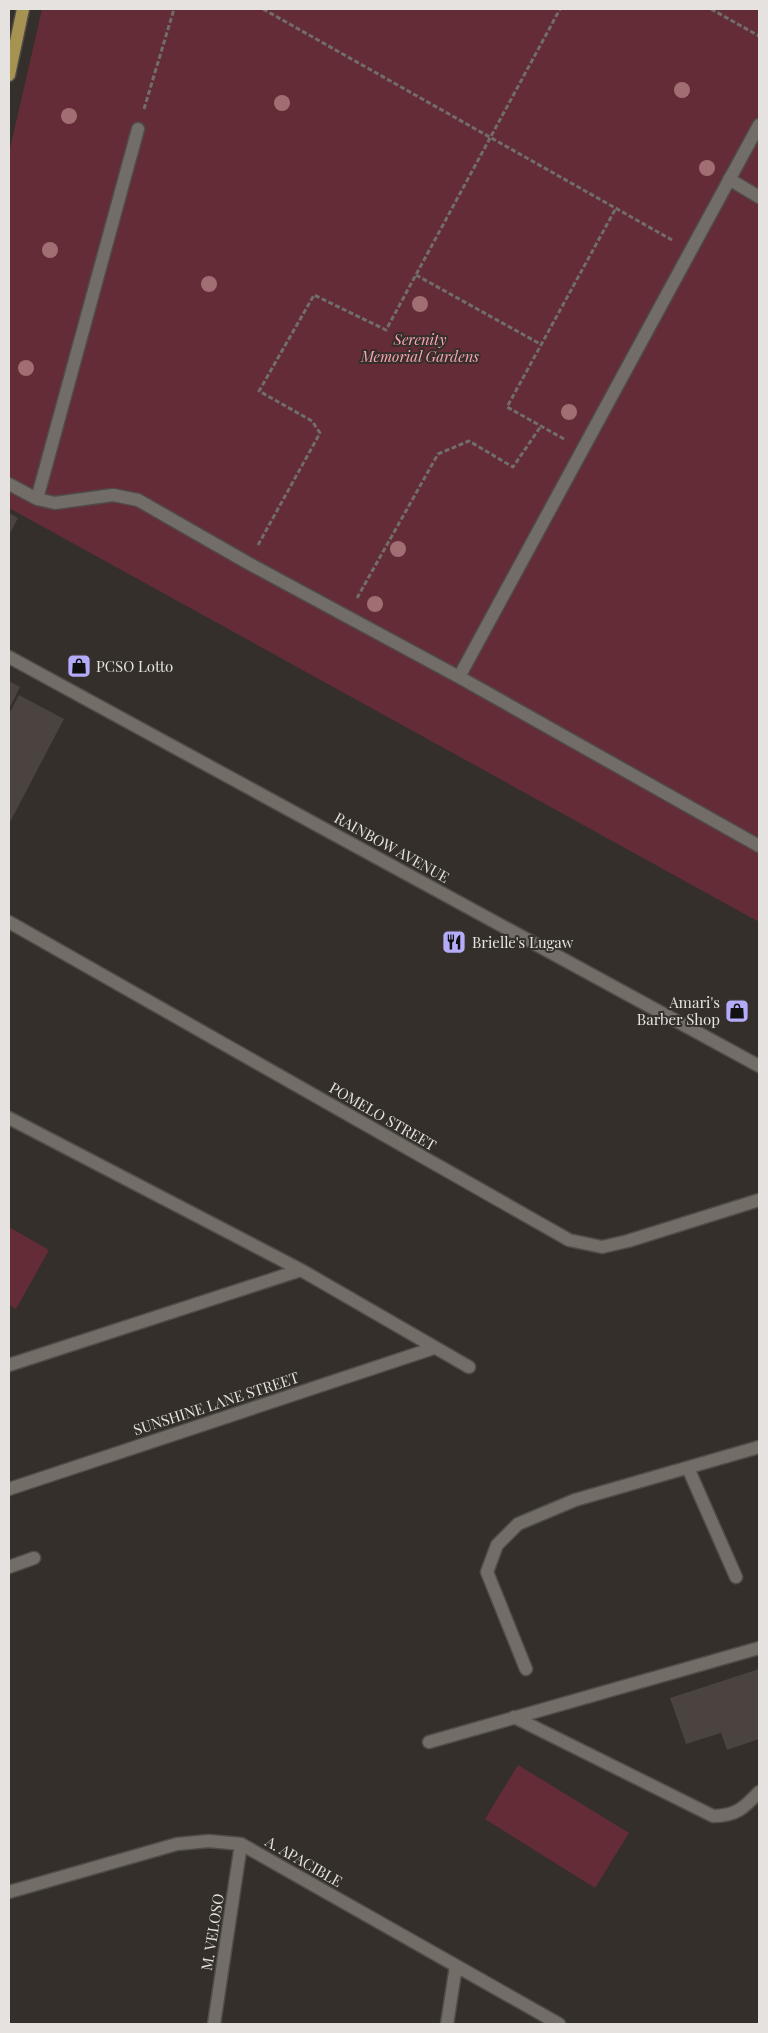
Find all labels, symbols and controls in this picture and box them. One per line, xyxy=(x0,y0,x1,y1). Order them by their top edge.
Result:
park label: Serenity Memorial Gardens xyxy=(360,329,479,366)
shop icon: PCSO Lotto xyxy=(66,653,92,679)
place label: PCSO Lotto xyxy=(96,656,173,676)
street label: RAINBOW AVENUE xyxy=(331,807,453,887)
restaurant icon: Brielle's Lugaw xyxy=(441,929,467,955)
place label: Brielle's Lugaw xyxy=(472,932,574,952)
place label: Amari's Barber Shop xyxy=(637,992,720,1029)
shop icon: Amari's Barber Shop xyxy=(724,998,750,1024)
street label: POMELO STREET xyxy=(326,1077,440,1155)
street label: SUNSHINE LANE STREET xyxy=(131,1367,301,1439)
street label: A. APACIBLE xyxy=(261,1830,346,1891)
street label: M. VELOSO xyxy=(196,1892,228,1972)

